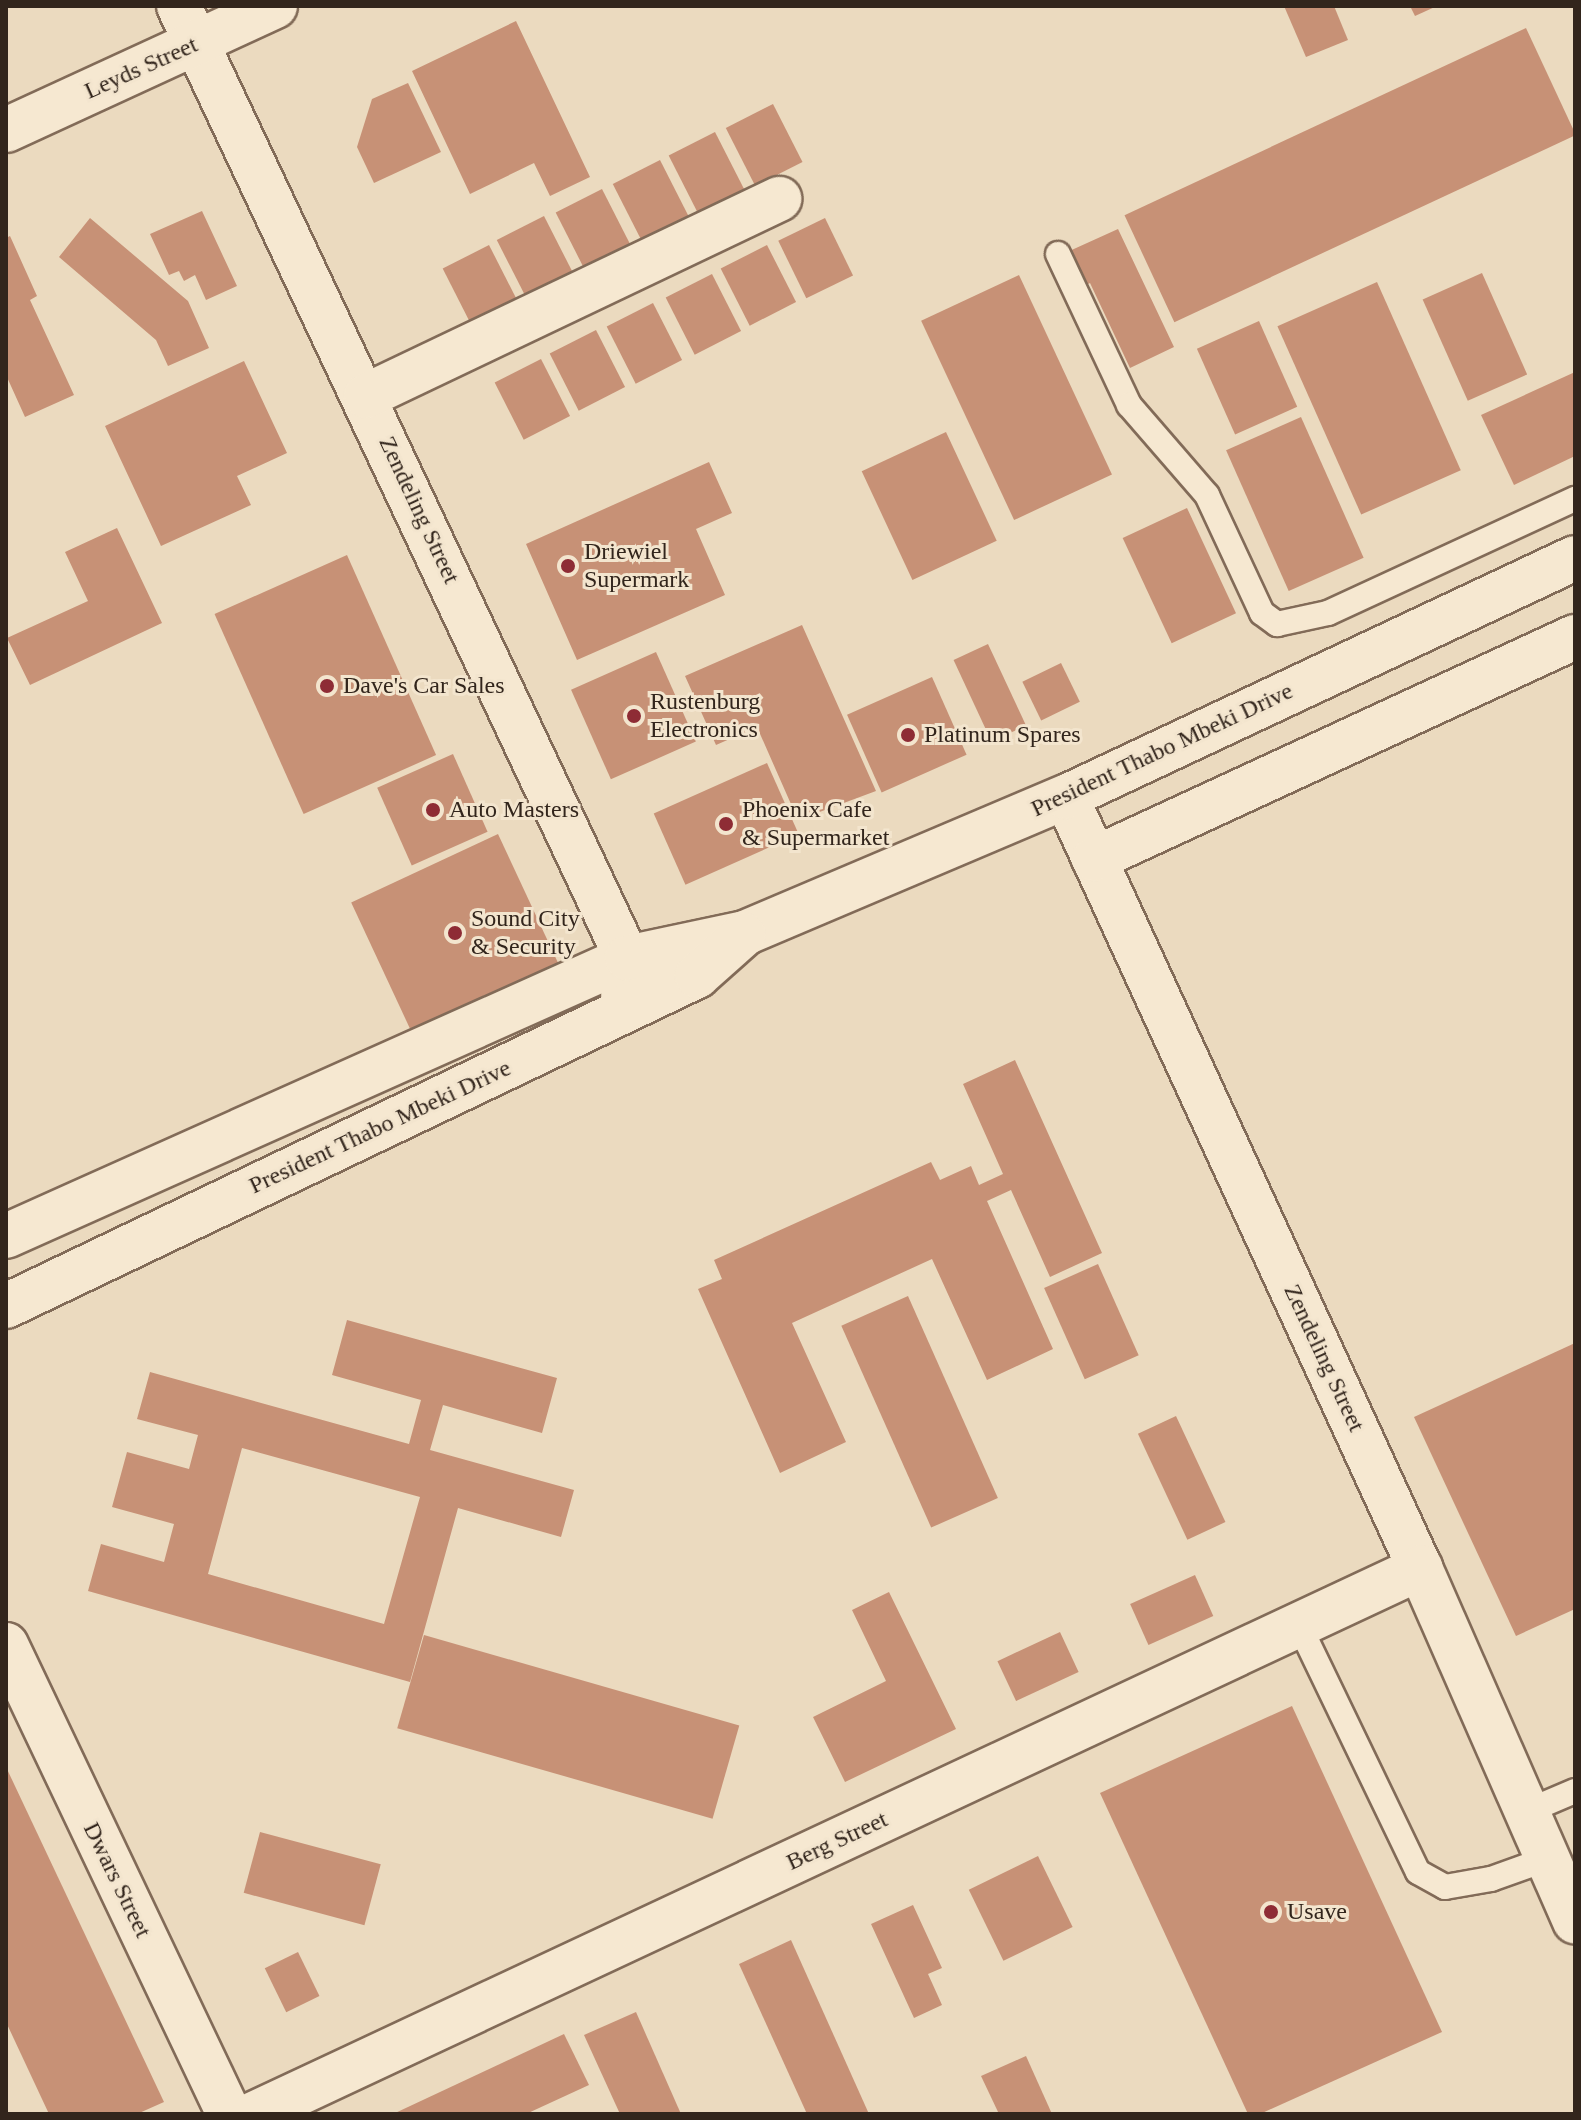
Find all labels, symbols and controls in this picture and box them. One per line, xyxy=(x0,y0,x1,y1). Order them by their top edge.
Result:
street label: Leyds Street xyxy=(80,30,202,106)
street label: Zendeling Street xyxy=(372,432,466,588)
place label: Driewiel Supermark xyxy=(584,538,689,594)
marker: Driewiel Supermark xyxy=(559,557,577,575)
place label: Dave's Car Sales xyxy=(343,672,505,700)
marker: Dave's Car Sales xyxy=(318,677,336,695)
street label: President Thabo Mbeki Drive xyxy=(1026,677,1298,823)
place label: Rustenburg Electronics xyxy=(650,688,760,744)
marker: Rustenburg Electronics xyxy=(625,707,643,725)
place label: Platinum Spares xyxy=(924,721,1081,749)
marker: Platinum Spares xyxy=(899,726,917,744)
place label: Auto Masters xyxy=(449,796,579,824)
place label: Phoenix Cafe & Supermarket xyxy=(742,796,889,852)
marker: Auto Masters xyxy=(424,801,442,819)
marker: Phoenix Cafe & Supermarket xyxy=(717,815,735,833)
place label: Sound City & Security xyxy=(471,905,580,961)
marker: Sound City & Security xyxy=(446,924,464,942)
street label: President Thabo Mbeki Drive xyxy=(244,1054,516,1200)
street label: Zendeling Street xyxy=(1277,1280,1371,1436)
street label: Berg Street xyxy=(782,1805,892,1877)
street label: Dwars Street xyxy=(77,1818,157,1942)
place label: Usave xyxy=(1287,1898,1347,1926)
marker: Usave xyxy=(1262,1903,1280,1921)

